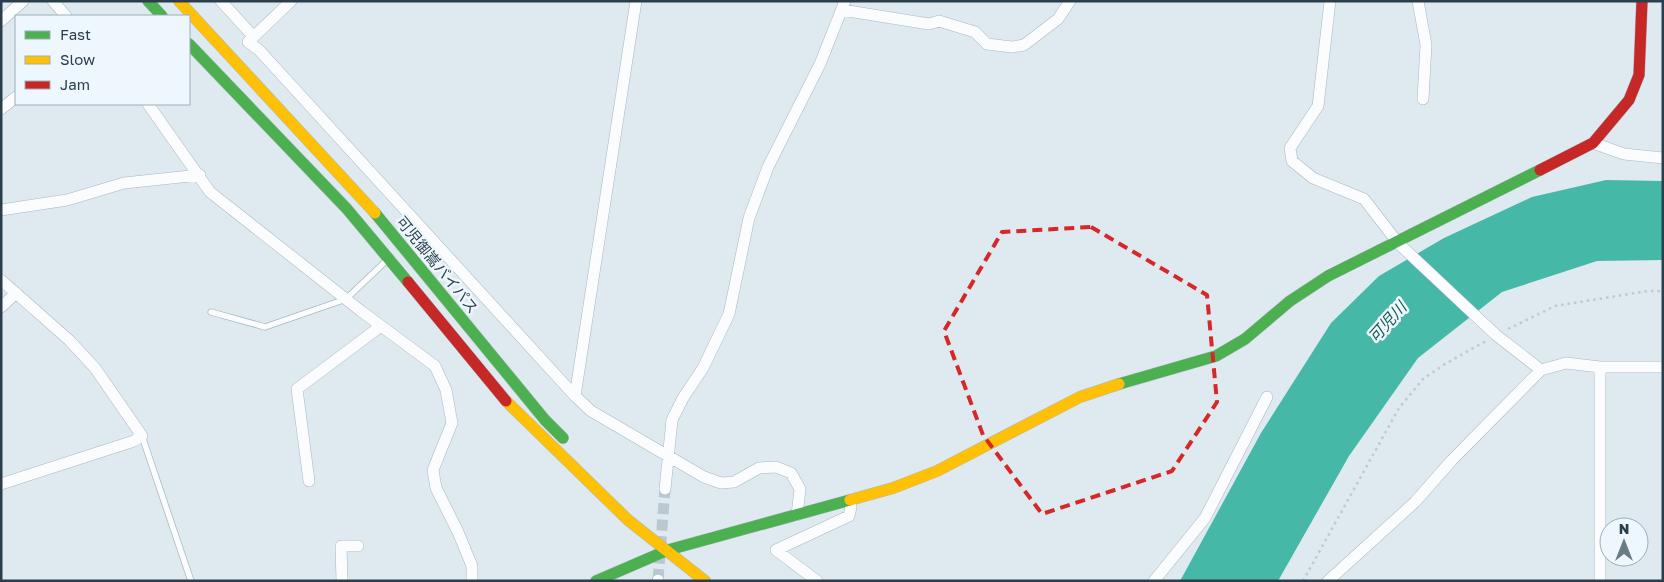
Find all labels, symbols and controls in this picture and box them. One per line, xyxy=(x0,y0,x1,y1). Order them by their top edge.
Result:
legend xyxy=(15,15,190,105)
text: Fast xyxy=(60,25,91,43)
text: Slow xyxy=(60,50,95,68)
text: Jam xyxy=(60,75,90,93)
street label: 可児御嵩バイパス xyxy=(393,212,482,317)
water label: 可児川 xyxy=(1364,296,1412,347)
north arrow xyxy=(1599,517,1649,567)
text: N xyxy=(1619,520,1629,537)

